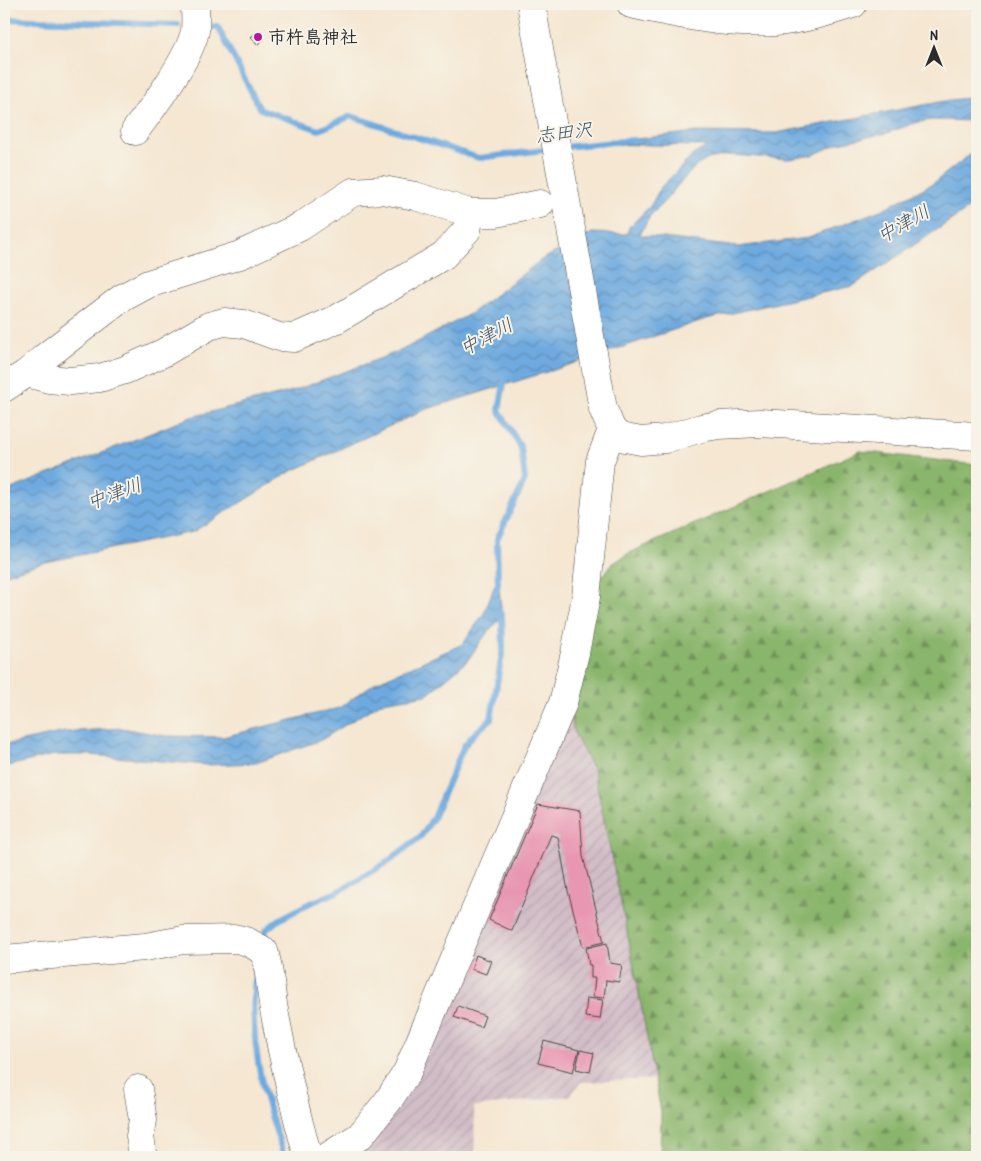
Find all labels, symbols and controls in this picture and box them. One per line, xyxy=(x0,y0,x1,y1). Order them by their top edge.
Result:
north arrow xyxy=(908,22,958,72)
place label: 市杵島神社 xyxy=(268,24,358,49)
text: N xyxy=(930,25,938,44)
marker: 市杵島神社 xyxy=(252,31,264,43)
water label: 志田沢 xyxy=(534,116,595,148)
water label: 中津川 xyxy=(872,198,934,248)
water label: 中津川 xyxy=(455,311,517,361)
water label: 中津川 xyxy=(83,471,145,515)

